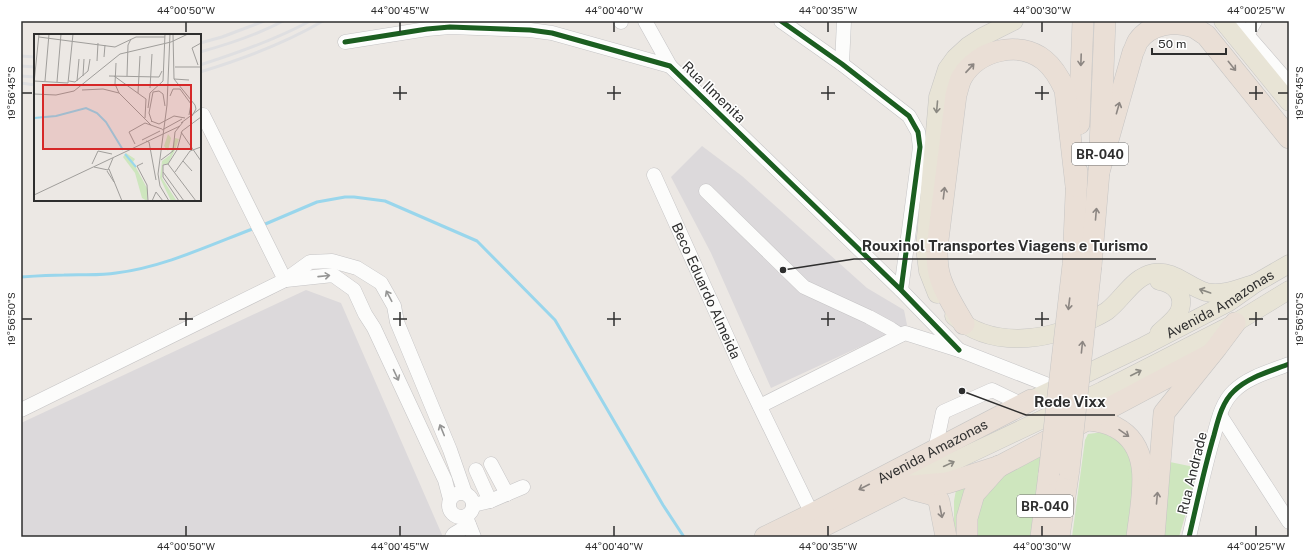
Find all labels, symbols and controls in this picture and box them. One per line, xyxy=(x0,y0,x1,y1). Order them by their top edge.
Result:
text: 44°00'50"W xyxy=(157,4,216,16)
text: 44°00'45"W xyxy=(371,4,430,16)
text: 44°00'40"W xyxy=(585,4,643,16)
text: 44°00'35"W xyxy=(799,4,858,16)
text: 44°00'30"W xyxy=(1013,4,1071,16)
text: 44°00'25"W xyxy=(1227,4,1285,16)
scale bar xyxy=(1152,30,1226,56)
inset map xyxy=(34,34,201,201)
text: 50 m xyxy=(1158,37,1186,51)
one-way arrow xyxy=(1078,53,1085,66)
street label: Rua Ilmenita xyxy=(679,58,749,126)
one-way arrow xyxy=(1227,61,1236,72)
one-way arrow xyxy=(965,63,974,73)
text: 19°56'45"S xyxy=(5,66,17,120)
text: 19°56'45"S xyxy=(1293,66,1305,120)
one-way arrow xyxy=(933,100,940,113)
one-way arrow xyxy=(1114,101,1122,114)
road number: BR-040 xyxy=(1072,143,1128,165)
one-way arrow xyxy=(940,187,948,200)
one-way arrow xyxy=(1092,208,1099,221)
street label: Beco Eduardo Almeida xyxy=(669,220,744,361)
callout: Rouxinol Transportes Viagens e Turismo xyxy=(854,232,1156,259)
text: Rouxinol Transportes Viagens e Turismo xyxy=(862,237,1149,254)
street label: Avenida Amazonas xyxy=(1163,267,1277,341)
one-way arrow xyxy=(317,272,330,280)
one-way arrow xyxy=(1199,286,1211,294)
one-way arrow xyxy=(384,291,392,303)
text: 19°56'50"S xyxy=(5,292,17,346)
text: 19°56'50"S xyxy=(1293,292,1305,346)
one-way arrow xyxy=(1065,297,1073,310)
one-way arrow xyxy=(1079,341,1086,354)
one-way arrow xyxy=(393,369,400,381)
one-way arrow xyxy=(1130,369,1142,376)
callout: Rede Vixx xyxy=(1026,388,1115,415)
text: Rede Vixx xyxy=(1034,393,1106,410)
street label: Avenida Amazonas xyxy=(874,416,990,487)
one-way arrow xyxy=(437,424,445,436)
one-way arrow xyxy=(1118,429,1129,437)
street label: Rua Andrade xyxy=(1174,430,1210,516)
one-way arrow xyxy=(943,460,955,467)
one-way arrow xyxy=(858,484,870,491)
one-way arrow xyxy=(1153,492,1161,505)
road number: BR-040 xyxy=(1017,495,1073,517)
one-way arrow xyxy=(938,505,946,518)
text: 44°00'50"W xyxy=(157,540,216,552)
text: 44°00'45"W xyxy=(371,540,430,552)
text: 44°00'40"W xyxy=(585,540,643,552)
text: 44°00'35"W xyxy=(799,540,858,552)
text: 44°00'30"W xyxy=(1013,540,1071,552)
text: 44°00'25"W xyxy=(1227,540,1285,552)

